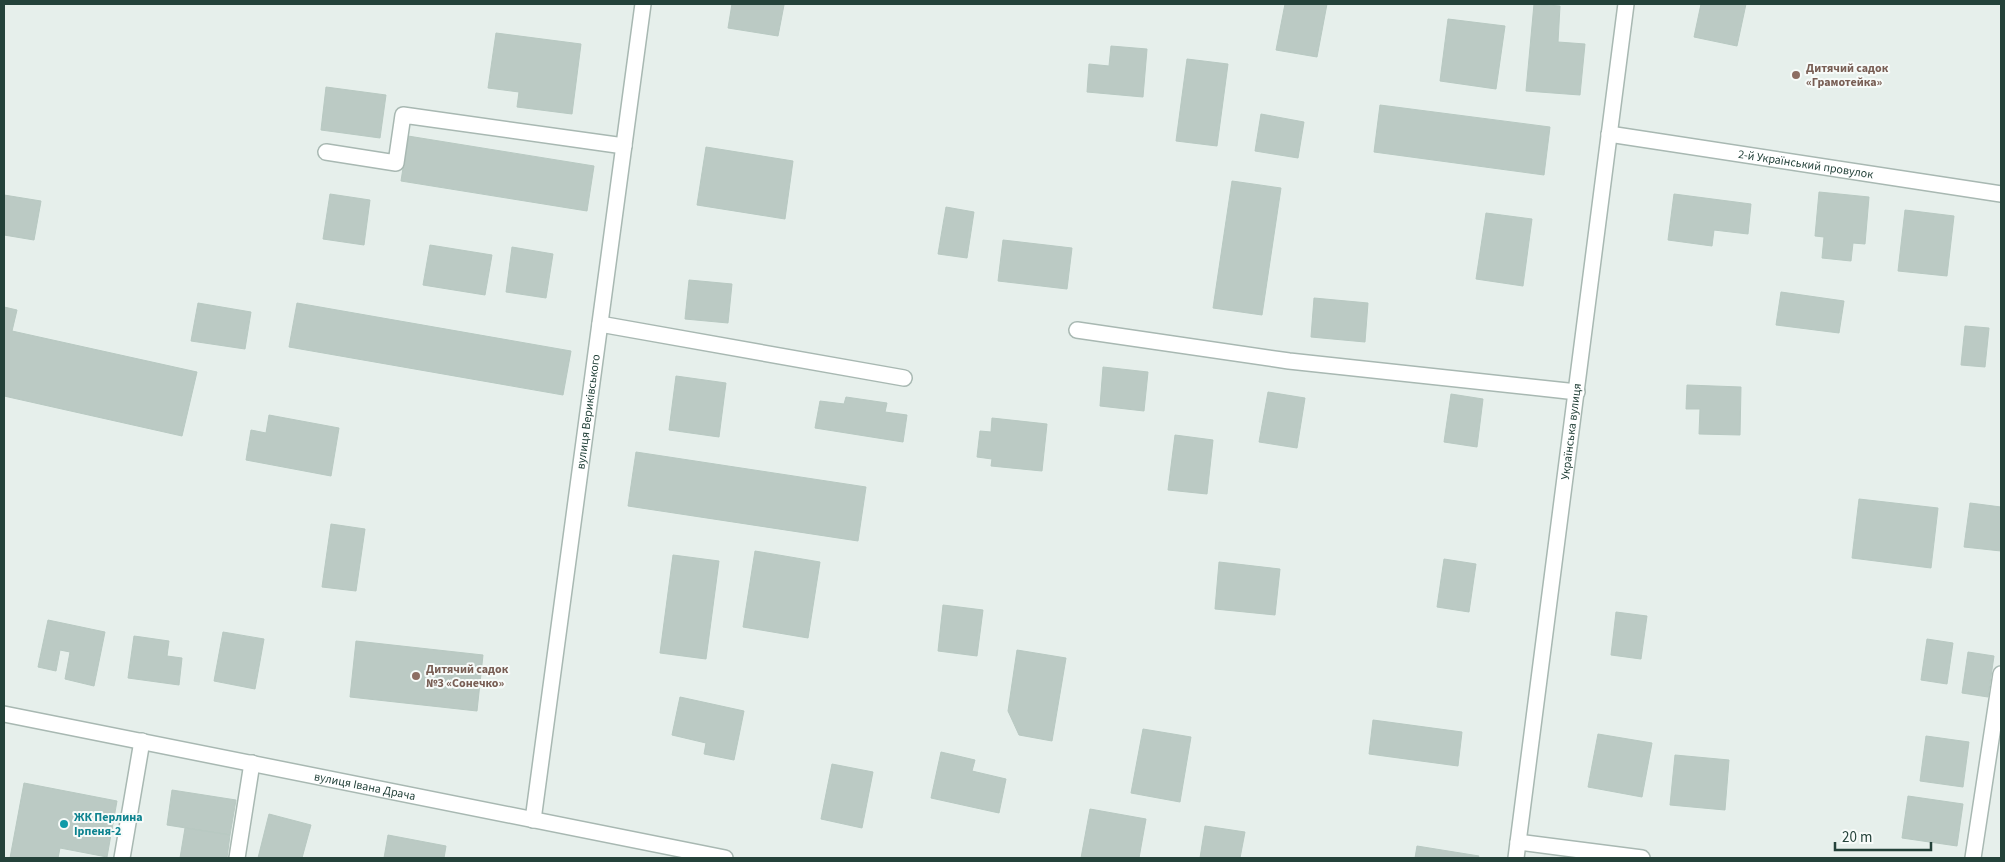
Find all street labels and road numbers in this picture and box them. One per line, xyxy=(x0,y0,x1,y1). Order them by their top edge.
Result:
street label: 2-й Український провулок xyxy=(1737,145,1875,183)
street label: вулиця Вериківського xyxy=(572,353,604,470)
street label: Українська вулиця xyxy=(1556,382,1586,481)
street label: вулиця Івана Драча xyxy=(313,768,417,805)

